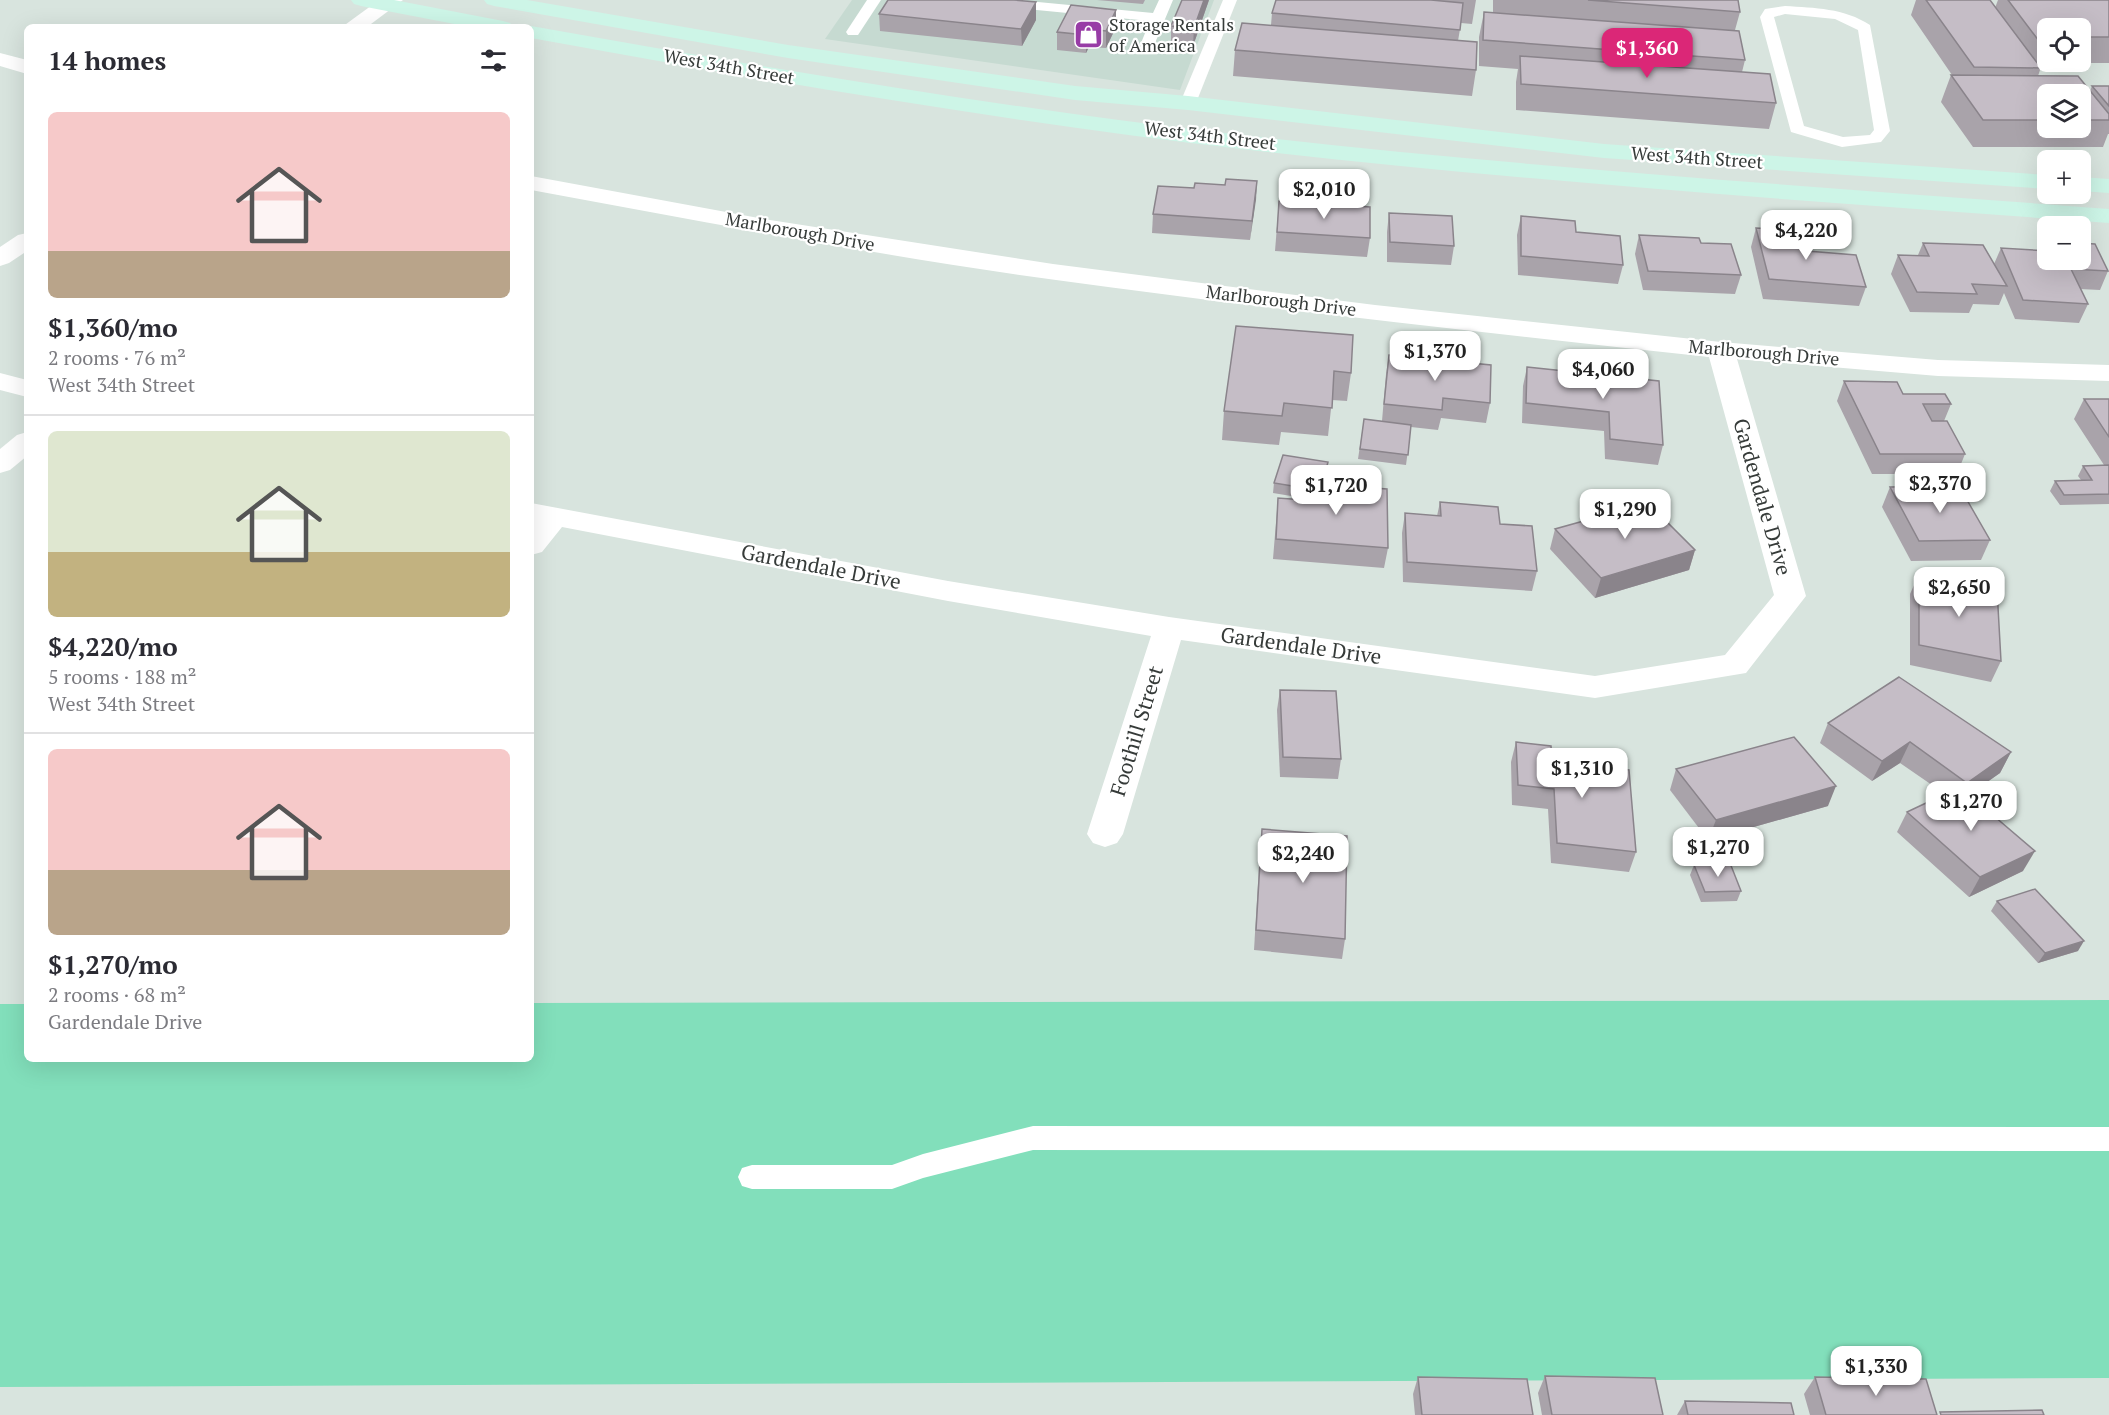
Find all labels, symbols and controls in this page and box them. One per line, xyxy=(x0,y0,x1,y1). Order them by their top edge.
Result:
place label: Storage Rentals of America xyxy=(1109,12,1234,57)
map controls xyxy=(2037,18,2091,270)
button: locate xyxy=(2037,18,2091,72)
shop icon: Storage Rentals of America xyxy=(1072,19,1104,51)
pin: $1,360 xyxy=(1598,28,1696,79)
text: $1,360 xyxy=(1616,34,1678,61)
text: 14 homes xyxy=(48,43,166,77)
street label: West 34th Street xyxy=(662,43,797,89)
icon: filters xyxy=(477,44,510,77)
button: layers xyxy=(2037,84,2091,138)
street label: West 34th Street xyxy=(1143,115,1278,155)
street label: West 34th Street xyxy=(1630,140,1764,174)
button: + xyxy=(2037,150,2091,204)
icon: home xyxy=(225,151,333,259)
pin: $2,010 xyxy=(1275,169,1373,220)
text: $2,010 xyxy=(1293,175,1355,202)
street label: Marlborough Drive xyxy=(724,206,877,256)
pin: $4,220 xyxy=(1757,210,1855,261)
text: $4,220 xyxy=(1775,216,1837,243)
button: − xyxy=(2037,216,2091,270)
street label: Marlborough Drive xyxy=(1205,279,1358,321)
text: $1,360/mo xyxy=(48,310,178,344)
pin: $1,370 xyxy=(1386,331,1484,382)
street label: Marlborough Drive xyxy=(1688,333,1841,371)
text: $1,370 xyxy=(1404,337,1466,364)
text: 2 rooms · 76 m² xyxy=(48,344,186,371)
pin: $4,060 xyxy=(1554,349,1652,400)
text: $4,060 xyxy=(1572,355,1634,382)
text: West 34th Street xyxy=(48,371,195,398)
street label: Gardendale Drive xyxy=(1727,415,1799,579)
pin: $2,370 xyxy=(1891,463,1989,514)
pin: $1,720 xyxy=(1287,465,1385,516)
text: $2,370 xyxy=(1909,469,1971,496)
icon: home xyxy=(225,470,333,578)
text: $1,720 xyxy=(1305,471,1367,498)
pin: $1,290 xyxy=(1576,489,1674,540)
text: $1,290 xyxy=(1594,495,1656,522)
street label: Gardendale Drive xyxy=(739,537,903,595)
pin: $2,650 xyxy=(1910,567,2008,618)
text: $2,650 xyxy=(1928,573,1990,600)
street label: Gardendale Drive xyxy=(1219,620,1383,670)
text: $4,220/mo xyxy=(48,629,178,663)
street label: Foothill Street xyxy=(1103,662,1169,799)
text: 5 rooms · 188 m² xyxy=(48,663,196,690)
text: West 34th Street xyxy=(48,690,195,717)
pin: $1,310 xyxy=(1533,748,1631,799)
text: $1,310 xyxy=(1551,754,1613,781)
pin: $1,270 xyxy=(1922,781,2020,832)
text: $1,270 xyxy=(1940,787,2002,814)
icon: home xyxy=(225,788,333,896)
pin: $1,270 xyxy=(1669,827,1767,878)
pin: $2,240 xyxy=(1254,833,1352,884)
text: $1,270 xyxy=(1687,833,1749,860)
text: $2,240 xyxy=(1272,839,1334,866)
text: $1,270/mo xyxy=(48,947,178,981)
text: 2 rooms · 68 m² xyxy=(48,981,186,1008)
text: Gardendale Drive xyxy=(48,1008,202,1035)
pin: $1,330 xyxy=(1827,1346,1925,1397)
text: $1,330 xyxy=(1845,1352,1907,1379)

